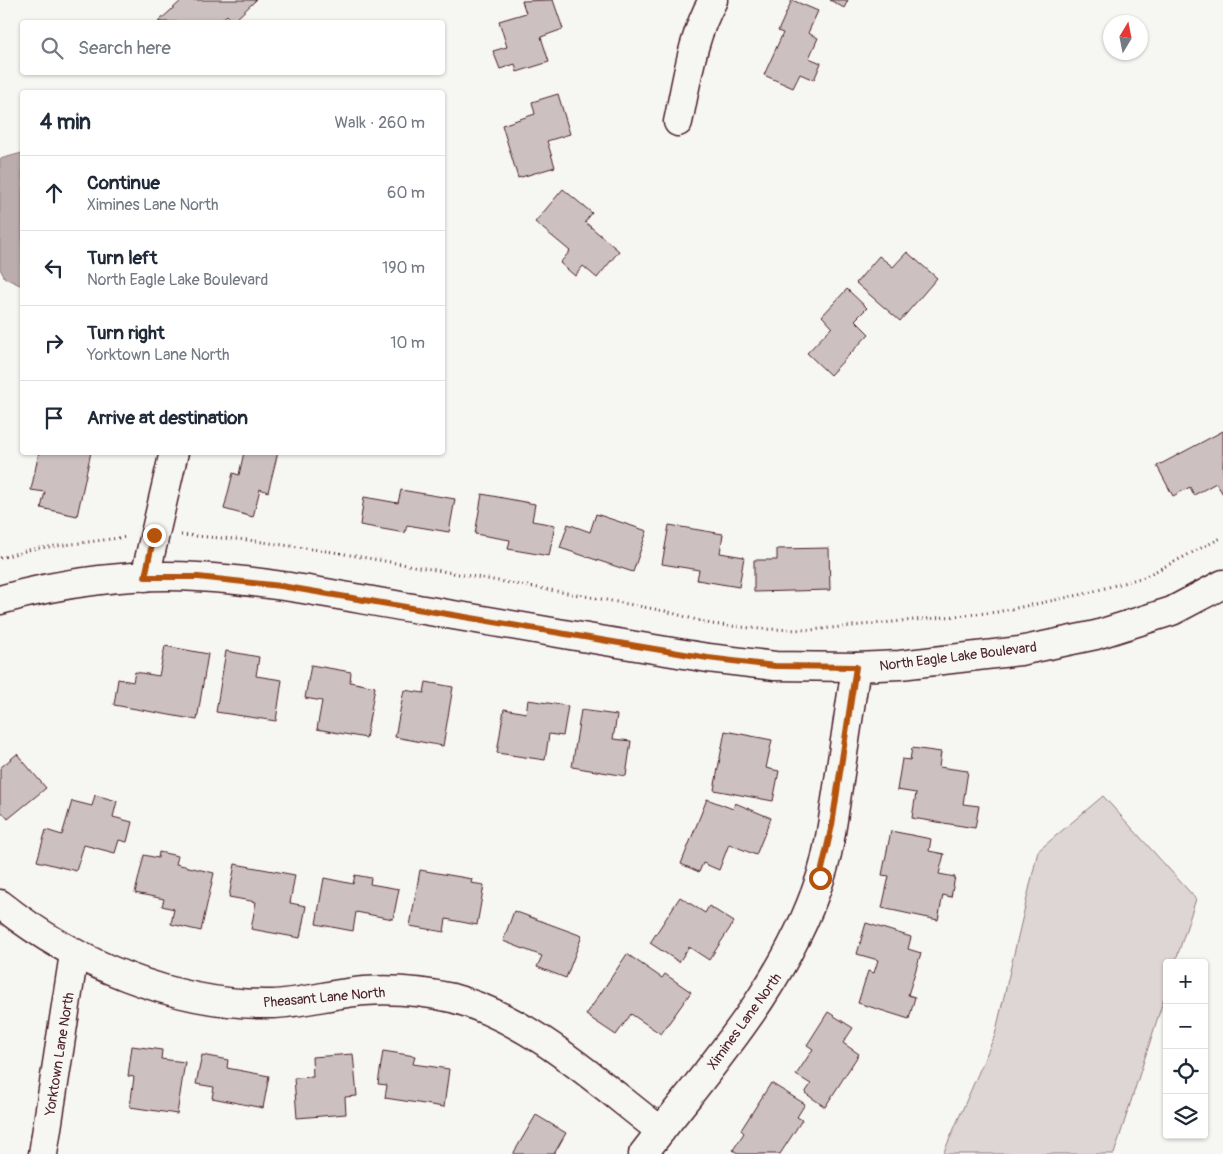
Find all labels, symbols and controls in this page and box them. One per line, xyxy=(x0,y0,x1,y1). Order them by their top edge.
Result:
north arrow xyxy=(1103,15,1148,60)
search box xyxy=(20,20,445,75)
icon: search xyxy=(38,34,66,62)
text: Search here xyxy=(78,36,171,60)
text: 4 min xyxy=(40,109,91,136)
text: Walk · 260 m xyxy=(334,113,425,133)
text: Continue xyxy=(87,171,160,195)
icon: ahead xyxy=(40,179,68,207)
text: 60 m xyxy=(387,183,425,203)
text: Ximines Lane North xyxy=(87,195,218,215)
text: Turn left xyxy=(87,246,157,270)
icon: left xyxy=(40,254,68,282)
text: 190 m xyxy=(382,258,425,278)
text: North Eagle Lake Boulevard xyxy=(87,270,268,290)
text: Turn right xyxy=(87,321,165,345)
icon: right xyxy=(40,329,68,357)
text: 10 m xyxy=(390,333,425,353)
text: Yorktown Lane North xyxy=(87,345,230,365)
icon: arrive xyxy=(40,404,68,432)
text: Arrive at destination xyxy=(87,406,248,430)
route end xyxy=(143,524,166,547)
street label: North Eagle Lake Boulevard xyxy=(878,638,1038,675)
route start xyxy=(809,867,832,890)
map controls xyxy=(1163,959,1208,1139)
button: + xyxy=(1163,959,1208,1004)
street label: Ximines Lane North xyxy=(704,970,785,1073)
street label: Pheasant Lane North xyxy=(262,984,386,1011)
street label: Yorktown Lane North xyxy=(41,991,78,1118)
button: − xyxy=(1163,1004,1208,1049)
button: locate xyxy=(1163,1049,1208,1094)
button: layers xyxy=(1163,1094,1208,1139)

